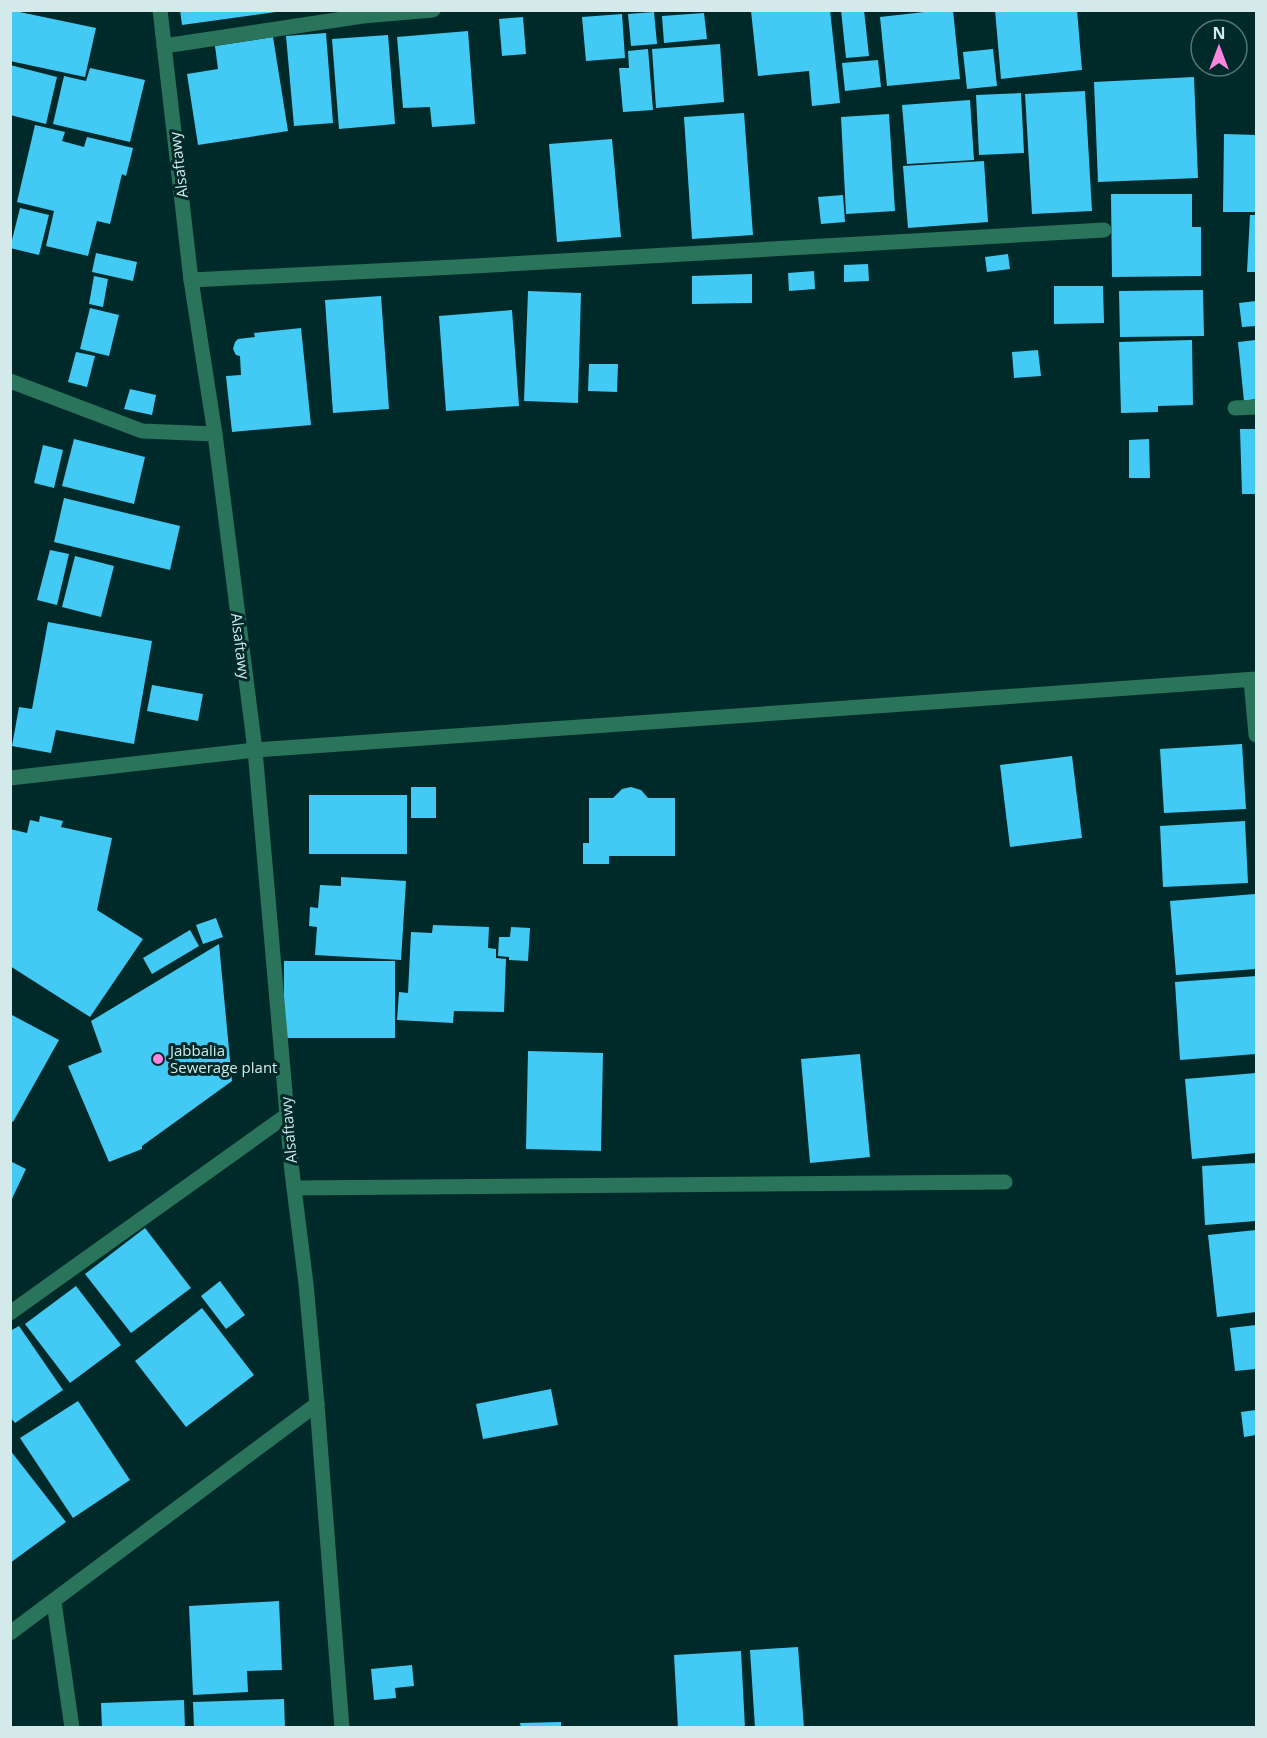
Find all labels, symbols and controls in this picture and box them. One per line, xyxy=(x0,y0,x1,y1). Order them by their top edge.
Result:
north arrow xyxy=(1189,18,1249,78)
text: N xyxy=(1212,22,1226,44)
street label: Alsaftawy xyxy=(164,130,192,199)
street label: Alsaftawy xyxy=(227,612,255,681)
place label: Jabbalia Sewerage plant xyxy=(168,1040,277,1077)
marker: Jabbalia Sewerage plant xyxy=(151,1052,165,1066)
street label: Alsaftawy xyxy=(275,1095,301,1164)

